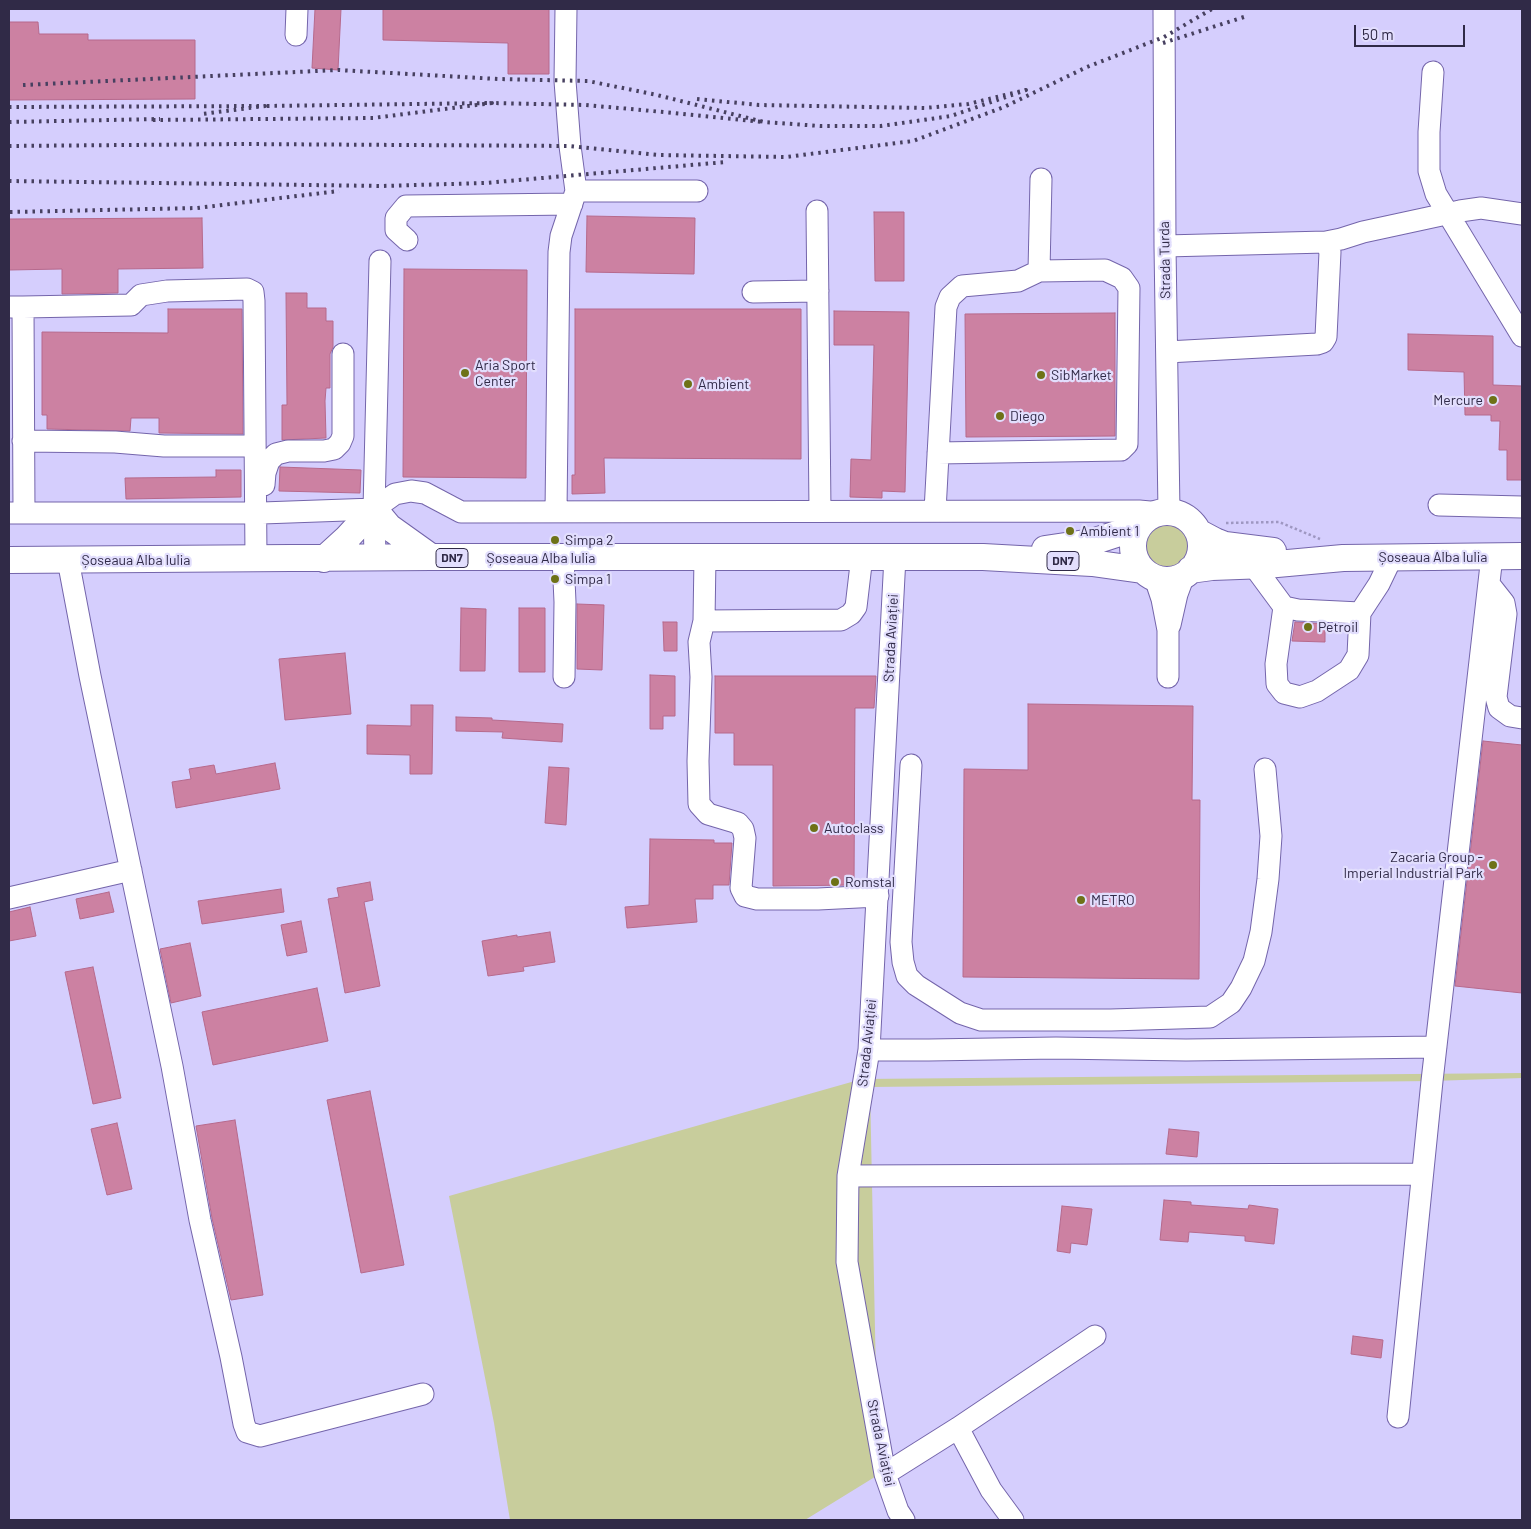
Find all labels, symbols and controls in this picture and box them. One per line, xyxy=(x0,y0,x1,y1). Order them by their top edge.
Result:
scale bar xyxy=(1356,15,1467,47)
text: 50 m xyxy=(1362,25,1394,43)
street label: Strada Turda xyxy=(1156,221,1174,299)
place label: Aria Sport Center xyxy=(475,357,536,390)
marker: Aria Sport Center xyxy=(459,367,471,379)
place label: SibMarket xyxy=(1051,367,1112,383)
marker: SibMarket xyxy=(1035,369,1047,381)
place label: Ambient xyxy=(698,376,749,392)
marker: Ambient xyxy=(682,378,694,390)
place label: Mercure xyxy=(1433,392,1483,408)
marker: Mercure xyxy=(1487,394,1499,406)
place label: Diego xyxy=(1010,408,1045,424)
marker: Diego xyxy=(994,410,1006,422)
place label: Ambient 1 xyxy=(1080,523,1139,539)
marker: Ambient 1 xyxy=(1064,525,1076,537)
place label: Simpa 2 xyxy=(565,532,614,548)
marker: Simpa 2 xyxy=(549,534,561,546)
road number: DN7 xyxy=(436,548,468,568)
street label: Șoseaua Alba Iulia xyxy=(1379,549,1487,565)
street label: Șoseaua Alba Iulia xyxy=(487,550,595,566)
street label: Șoseaua Alba Iulia xyxy=(82,552,190,568)
road number: DN7 xyxy=(1047,552,1079,570)
place label: Simpa 1 xyxy=(565,571,611,587)
marker: Simpa 1 xyxy=(549,573,561,585)
street label: Strada Aviației xyxy=(880,594,902,682)
place label: Petroil xyxy=(1318,619,1358,635)
marker: Petroil xyxy=(1302,621,1314,633)
place label: Autoclass xyxy=(824,820,883,836)
marker: Autoclass xyxy=(808,822,820,834)
place label: Zacaria Group - Imperial Industrial Park xyxy=(1343,849,1483,882)
marker: Zacaria Group - Imperial Industrial Park xyxy=(1487,859,1499,871)
place label: Romstal xyxy=(845,874,895,890)
marker: Romstal xyxy=(829,876,841,888)
place label: METRO xyxy=(1091,892,1135,908)
marker: METRO xyxy=(1075,894,1087,906)
street label: Strada Aviației xyxy=(854,998,880,1088)
street label: Strada Aviației xyxy=(864,1398,898,1488)

